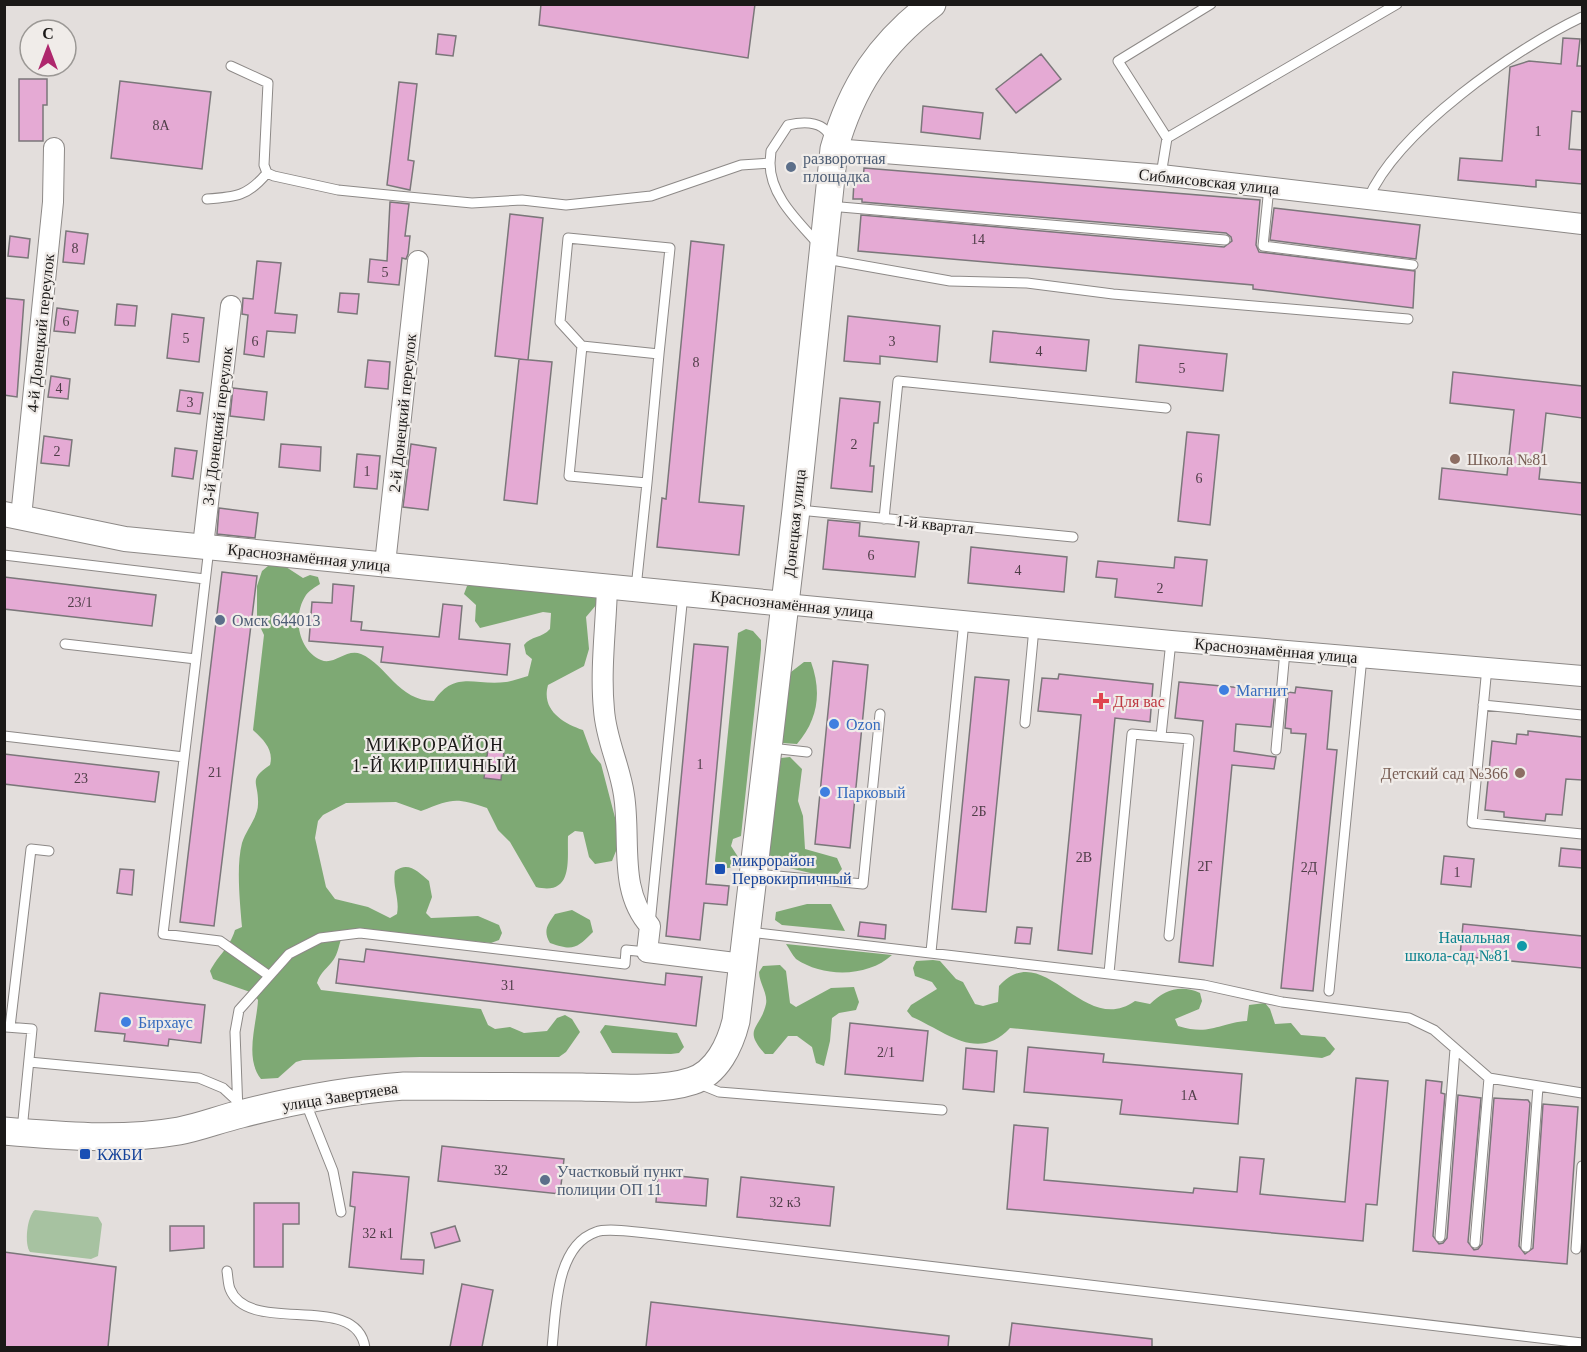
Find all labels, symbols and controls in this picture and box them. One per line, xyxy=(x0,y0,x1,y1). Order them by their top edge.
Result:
north arrow xyxy=(18,18,78,78)
text: С xyxy=(42,25,54,42)
house number: 8А xyxy=(152,118,170,133)
house number: 1 xyxy=(1535,124,1542,139)
place label: разворотная площадка xyxy=(803,150,886,186)
marker: разворотная площадка xyxy=(784,160,798,174)
street label: Сибмисовская улица xyxy=(1138,166,1280,198)
house number: 14 xyxy=(971,232,985,247)
house number: 8 xyxy=(72,241,79,256)
street label: 4-й Донецкий переулок xyxy=(22,253,58,413)
house number: 5 xyxy=(382,265,389,280)
house number: 6 xyxy=(63,314,70,329)
house number: 5 xyxy=(183,331,190,346)
street label: 2-й Донецкий переулок xyxy=(386,333,420,493)
house number: 6 xyxy=(252,334,259,349)
house number: 3 xyxy=(889,334,896,349)
house number: 4 xyxy=(1036,344,1043,359)
street label: 3-й Донецкий переулок xyxy=(199,346,237,506)
house number: 8 xyxy=(693,355,700,370)
house number: 5 xyxy=(1179,361,1186,376)
house number: 4 xyxy=(56,380,63,396)
house number: 3 xyxy=(187,395,194,410)
house number: 2 xyxy=(851,437,858,452)
house number: 2 xyxy=(54,444,61,459)
place label: Школа №81 xyxy=(1467,451,1548,468)
marker: Школа №81 xyxy=(1448,452,1462,466)
house number: 1 xyxy=(364,464,371,479)
street label: Донецкая улица xyxy=(780,468,810,578)
house number: 6 xyxy=(1196,471,1203,486)
street label: 1-й квартал xyxy=(895,512,975,538)
street label: Краснознамённая улица xyxy=(227,540,391,576)
house number: 6 xyxy=(868,548,875,563)
house number: 4 xyxy=(1015,563,1022,578)
house number: 2 xyxy=(1157,581,1164,596)
street label: Краснознамённая улица xyxy=(710,587,874,623)
house number: 23/1 xyxy=(68,595,92,610)
place label: Омск 644013 xyxy=(232,612,321,629)
marker: Омск 644013 xyxy=(213,613,227,627)
street label: Краснознамённая улица xyxy=(1194,635,1358,667)
place label: Магнит xyxy=(1236,682,1288,699)
marker: Магнит xyxy=(1217,683,1231,697)
place label: Для вас xyxy=(1113,693,1165,711)
marker: Для вас xyxy=(1094,694,1108,708)
place label: Ozon xyxy=(846,716,881,733)
marker: Ozon xyxy=(827,717,841,731)
district label: МИКРОРАЙОН 1-Й КИРПИЧНЫЙ xyxy=(352,735,518,776)
house number: 1 xyxy=(697,757,704,772)
house number: 21 xyxy=(208,765,222,780)
place label: Детский сад №366 xyxy=(1381,765,1508,783)
marker: Детский сад №366 xyxy=(1513,766,1527,780)
house number: 23 xyxy=(74,771,88,786)
place label: Парковый xyxy=(837,784,906,802)
marker: Парковый xyxy=(818,785,832,799)
house number: 2Б xyxy=(971,804,987,819)
house number: 2В xyxy=(1076,850,1092,865)
place label: микрорайон Первокирпичный xyxy=(732,852,852,888)
house number: 2Г xyxy=(1197,859,1213,874)
house number: 2Д xyxy=(1301,860,1318,875)
marker: микрорайон Первокирпичный xyxy=(713,862,727,876)
house number: 1 xyxy=(1454,865,1461,880)
place label: Начальная школа-сад №81 xyxy=(1405,929,1511,965)
marker: Начальная школа-сад №81 xyxy=(1515,939,1529,953)
house number: 31 xyxy=(501,978,515,993)
place label: Бирхаус xyxy=(138,1014,193,1032)
marker: Бирхаус xyxy=(119,1015,133,1029)
house number: 2/1 xyxy=(877,1045,895,1060)
street label: улица Завертяева xyxy=(281,1079,399,1115)
house number: 1А xyxy=(1180,1088,1198,1103)
place label: КЖБИ xyxy=(97,1146,143,1163)
marker: КЖБИ xyxy=(78,1147,92,1161)
house number: 32 xyxy=(494,1163,508,1178)
place label: Участковый пункт полиции ОП 11 xyxy=(557,1163,683,1199)
marker: Участковый пункт полиции ОП 11 xyxy=(538,1173,552,1187)
house number: 32 к3 xyxy=(769,1195,801,1210)
house number: 32 к1 xyxy=(362,1226,394,1241)

